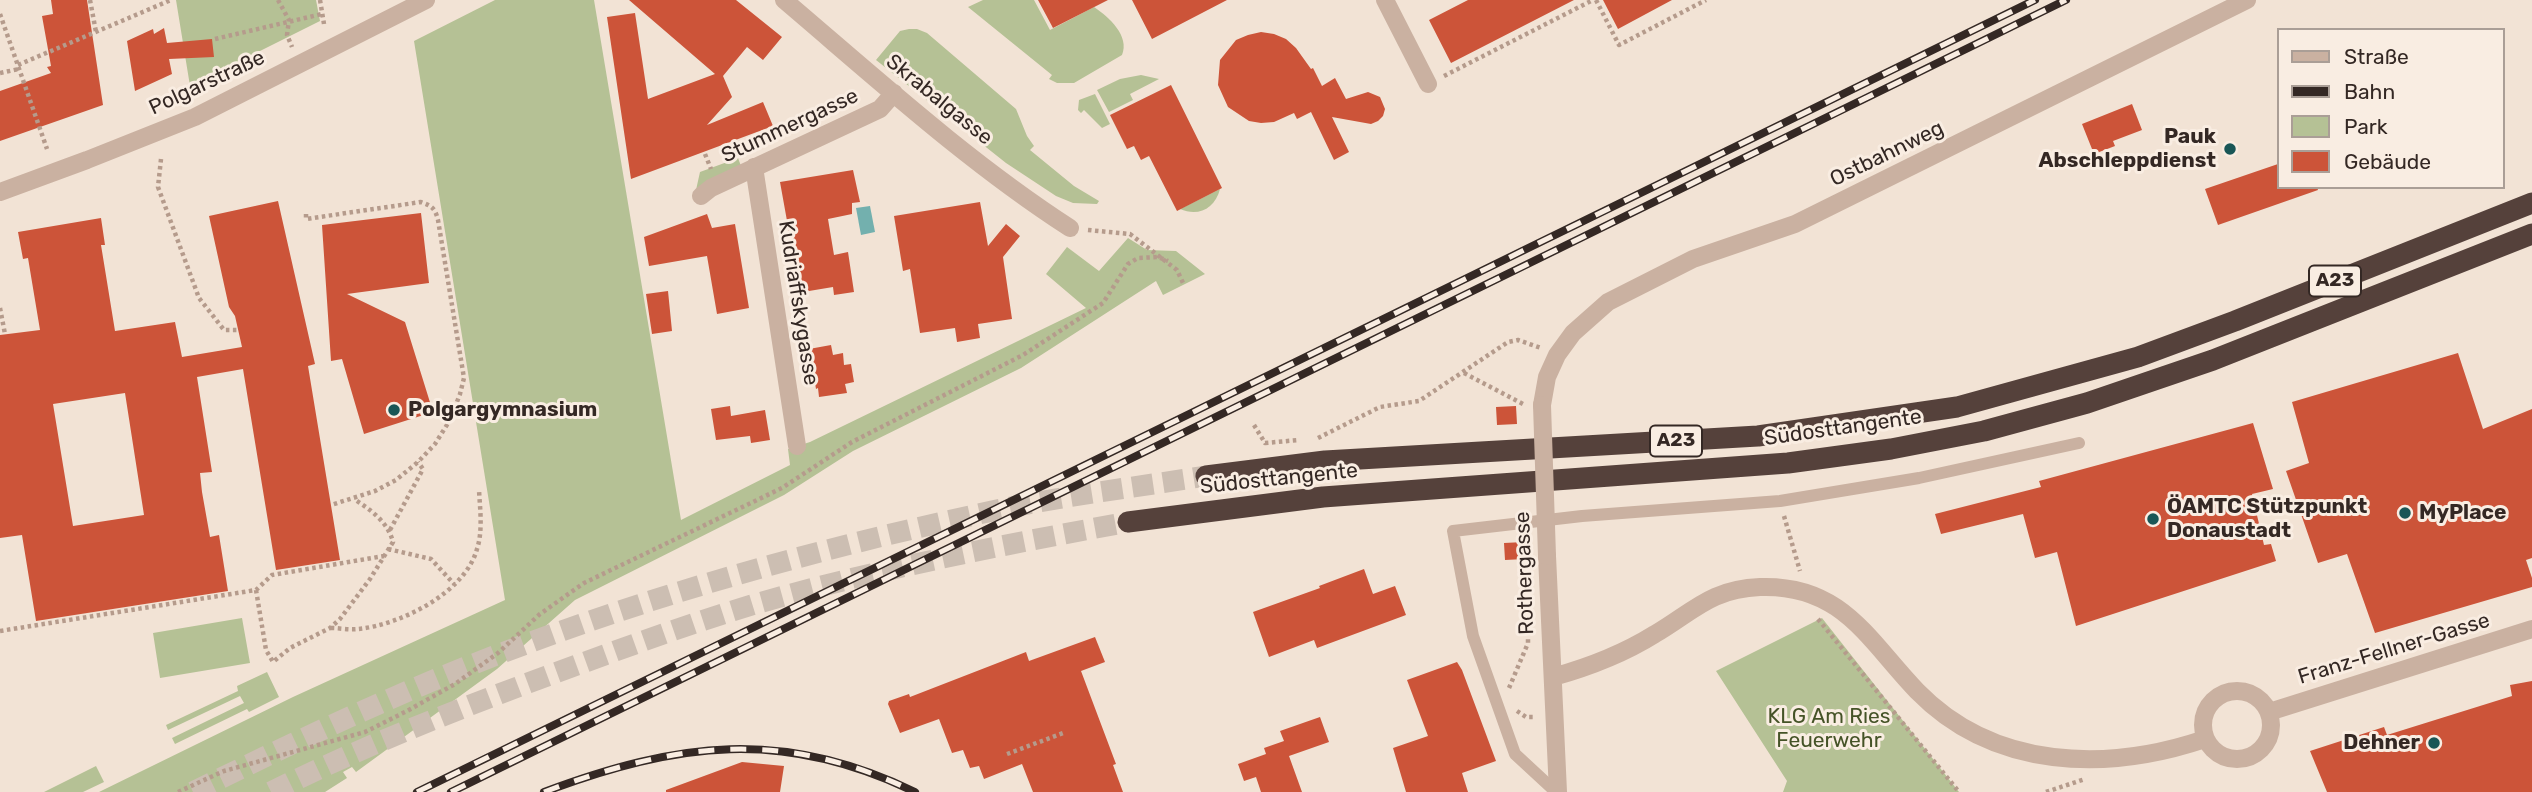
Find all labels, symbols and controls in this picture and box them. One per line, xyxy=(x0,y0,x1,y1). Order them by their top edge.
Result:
legend xyxy=(2276,28,2504,189)
text: Straße xyxy=(2344,44,2409,69)
street label: Polgarstraße xyxy=(145,45,269,121)
street label: Skrabalgasse xyxy=(881,49,997,151)
text: Bahn xyxy=(2344,79,2395,104)
street label: Stummergasse xyxy=(718,83,862,169)
text: Park xyxy=(2344,114,2388,139)
street label: Ostbahnweg xyxy=(1826,116,1948,192)
place label: Pauk Abschleppdienst xyxy=(2038,124,2216,174)
marker: Pauk Abschleppdienst xyxy=(2222,141,2238,157)
text: Gebäude xyxy=(2344,149,2431,174)
street label: Kudriaffskygasse xyxy=(773,219,823,387)
road number: A23 xyxy=(2309,266,2361,296)
place label: Polgargymnasium xyxy=(408,397,597,423)
marker: Polgargymnasium xyxy=(386,402,402,418)
street label: Südosttangente xyxy=(1763,404,1923,452)
road number: A23 xyxy=(1650,426,1702,456)
street label: Südosttangente xyxy=(1199,458,1359,500)
place label: ÖAMTC Stützpunkt Donaustadt xyxy=(2167,494,2367,544)
place label: MyPlace xyxy=(2419,500,2506,526)
marker: MyPlace xyxy=(2397,505,2413,521)
street label: Rothergasse xyxy=(1510,511,1540,635)
marker: ÖAMTC Stützpunkt Donaustadt xyxy=(2145,511,2161,527)
street label: Franz-Fellner-Gasse xyxy=(2295,608,2493,690)
park label: KLG Am Ries Feuerwehr xyxy=(1768,704,1890,754)
place label: Dehner xyxy=(2343,730,2420,756)
marker: Dehner xyxy=(2426,735,2442,751)

